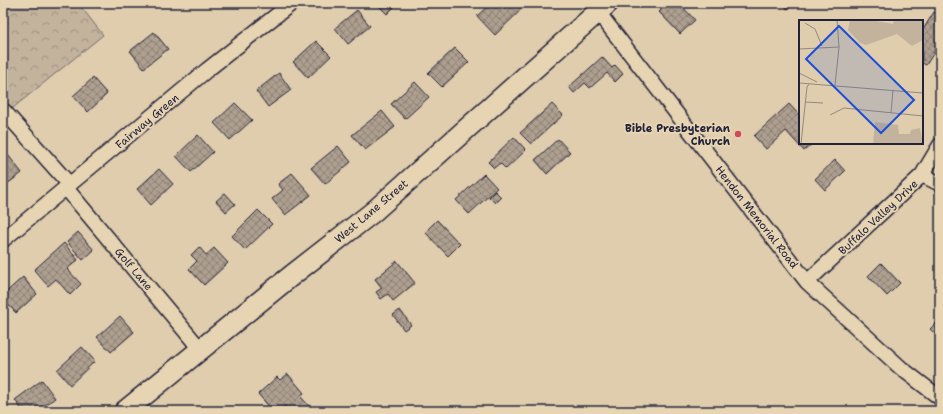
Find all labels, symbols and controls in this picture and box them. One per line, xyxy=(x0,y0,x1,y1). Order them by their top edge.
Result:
inset map xyxy=(799,20,923,144)
street label: Fairway Green xyxy=(112,90,182,152)
place label: Bible Presbyterian Church xyxy=(625,121,731,149)
marker: Bible Presbyterian Church xyxy=(733,129,743,139)
street label: Hendon Memorial Road xyxy=(712,163,801,272)
street label: West Lane Street xyxy=(331,176,411,247)
street label: Buffalo Valley Drive xyxy=(835,177,921,258)
street label: Golf Lane xyxy=(111,245,156,294)

